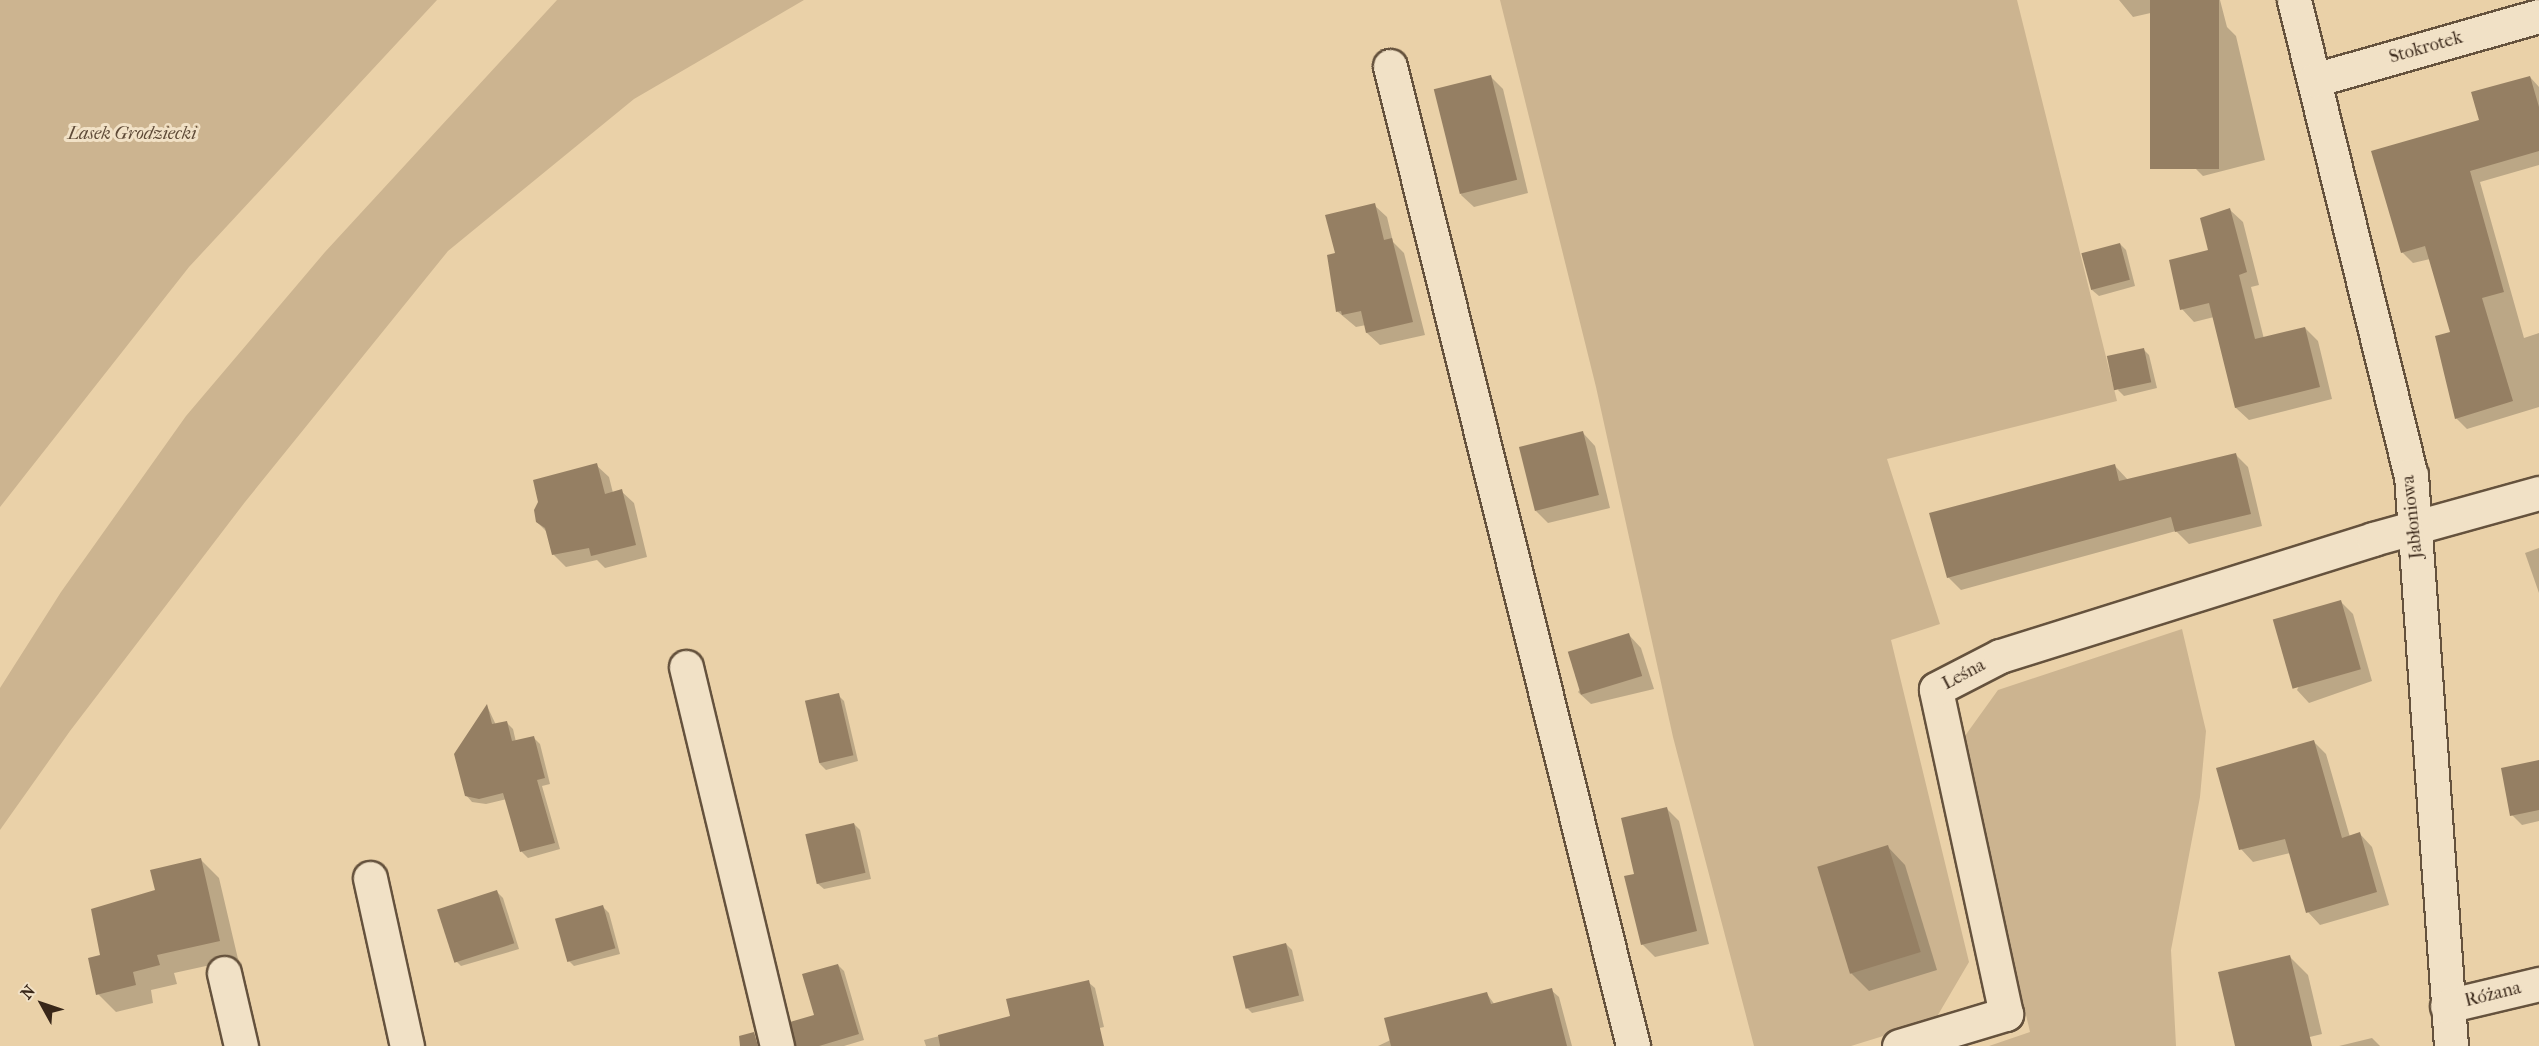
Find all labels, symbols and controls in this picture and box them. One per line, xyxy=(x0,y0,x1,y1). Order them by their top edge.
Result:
street label: Stokrotek xyxy=(2387,27,2465,69)
park label: Lasek Grodziecki xyxy=(68,123,196,145)
street label: Jabłoniowa xyxy=(2398,474,2428,560)
street label: Leśna xyxy=(1939,655,1989,695)
north arrow xyxy=(12,974,72,1034)
street label: Różana xyxy=(2463,978,2523,1012)
text: N xyxy=(17,981,39,1003)

